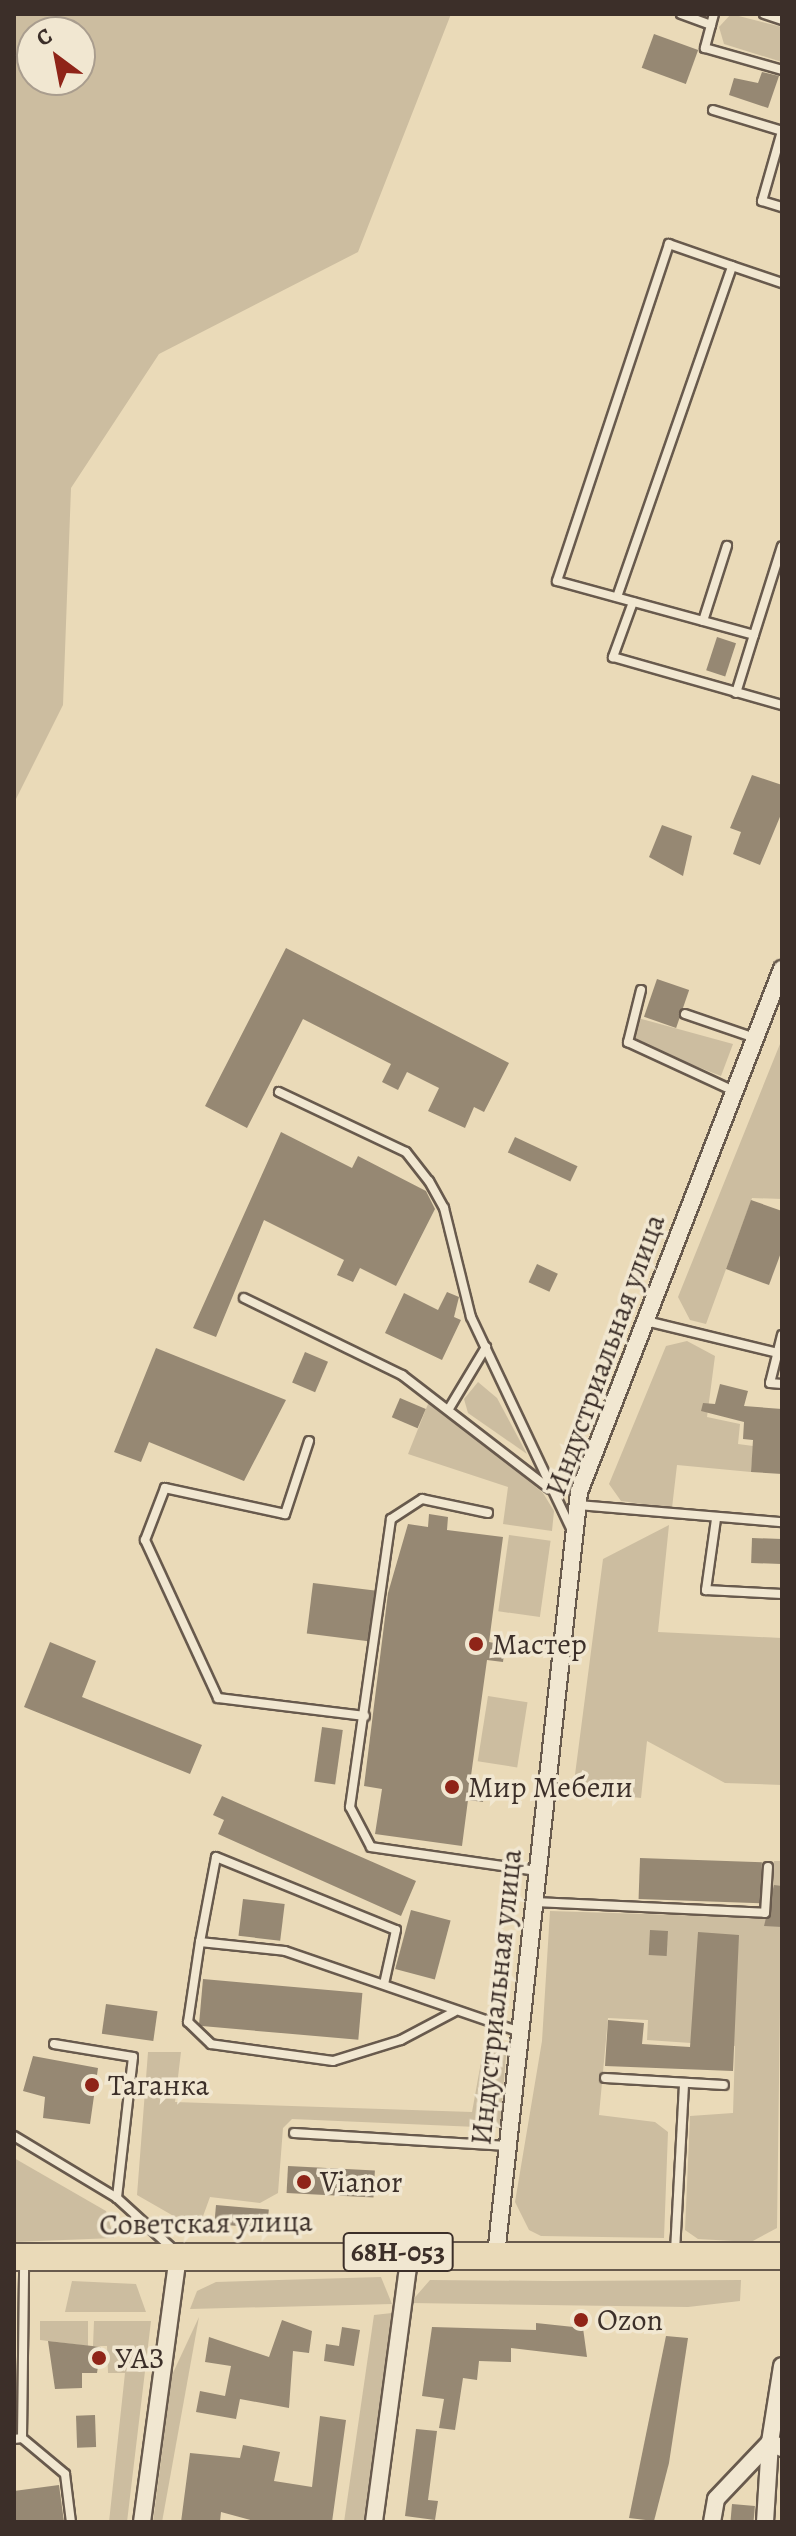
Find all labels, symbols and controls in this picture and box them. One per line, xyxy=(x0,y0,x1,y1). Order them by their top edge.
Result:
north arrow xyxy=(16,16,96,96)
text: С xyxy=(31,21,58,54)
street label: Индустриальная улица xyxy=(537,1209,673,1501)
place label: Мастер xyxy=(492,1626,587,1662)
marker: Мастер xyxy=(467,1635,485,1653)
place label: Мир Мебели xyxy=(468,1769,633,1805)
marker: Мир Мебели xyxy=(443,1778,461,1796)
street label: Индустриальная улица xyxy=(463,1847,529,2147)
place label: Таганка xyxy=(108,2067,209,2103)
marker: Таганка xyxy=(83,2076,101,2094)
place label: Vianor xyxy=(320,2164,402,2200)
marker: Vianor xyxy=(295,2173,313,2191)
street label: Советская улица xyxy=(99,2203,313,2243)
road number: 68Н-053 xyxy=(342,2228,454,2276)
place label: Ozon xyxy=(597,2302,663,2338)
marker: Ozon xyxy=(572,2311,590,2329)
place label: УАЗ xyxy=(115,2340,164,2376)
marker: УАЗ xyxy=(90,2349,108,2367)

